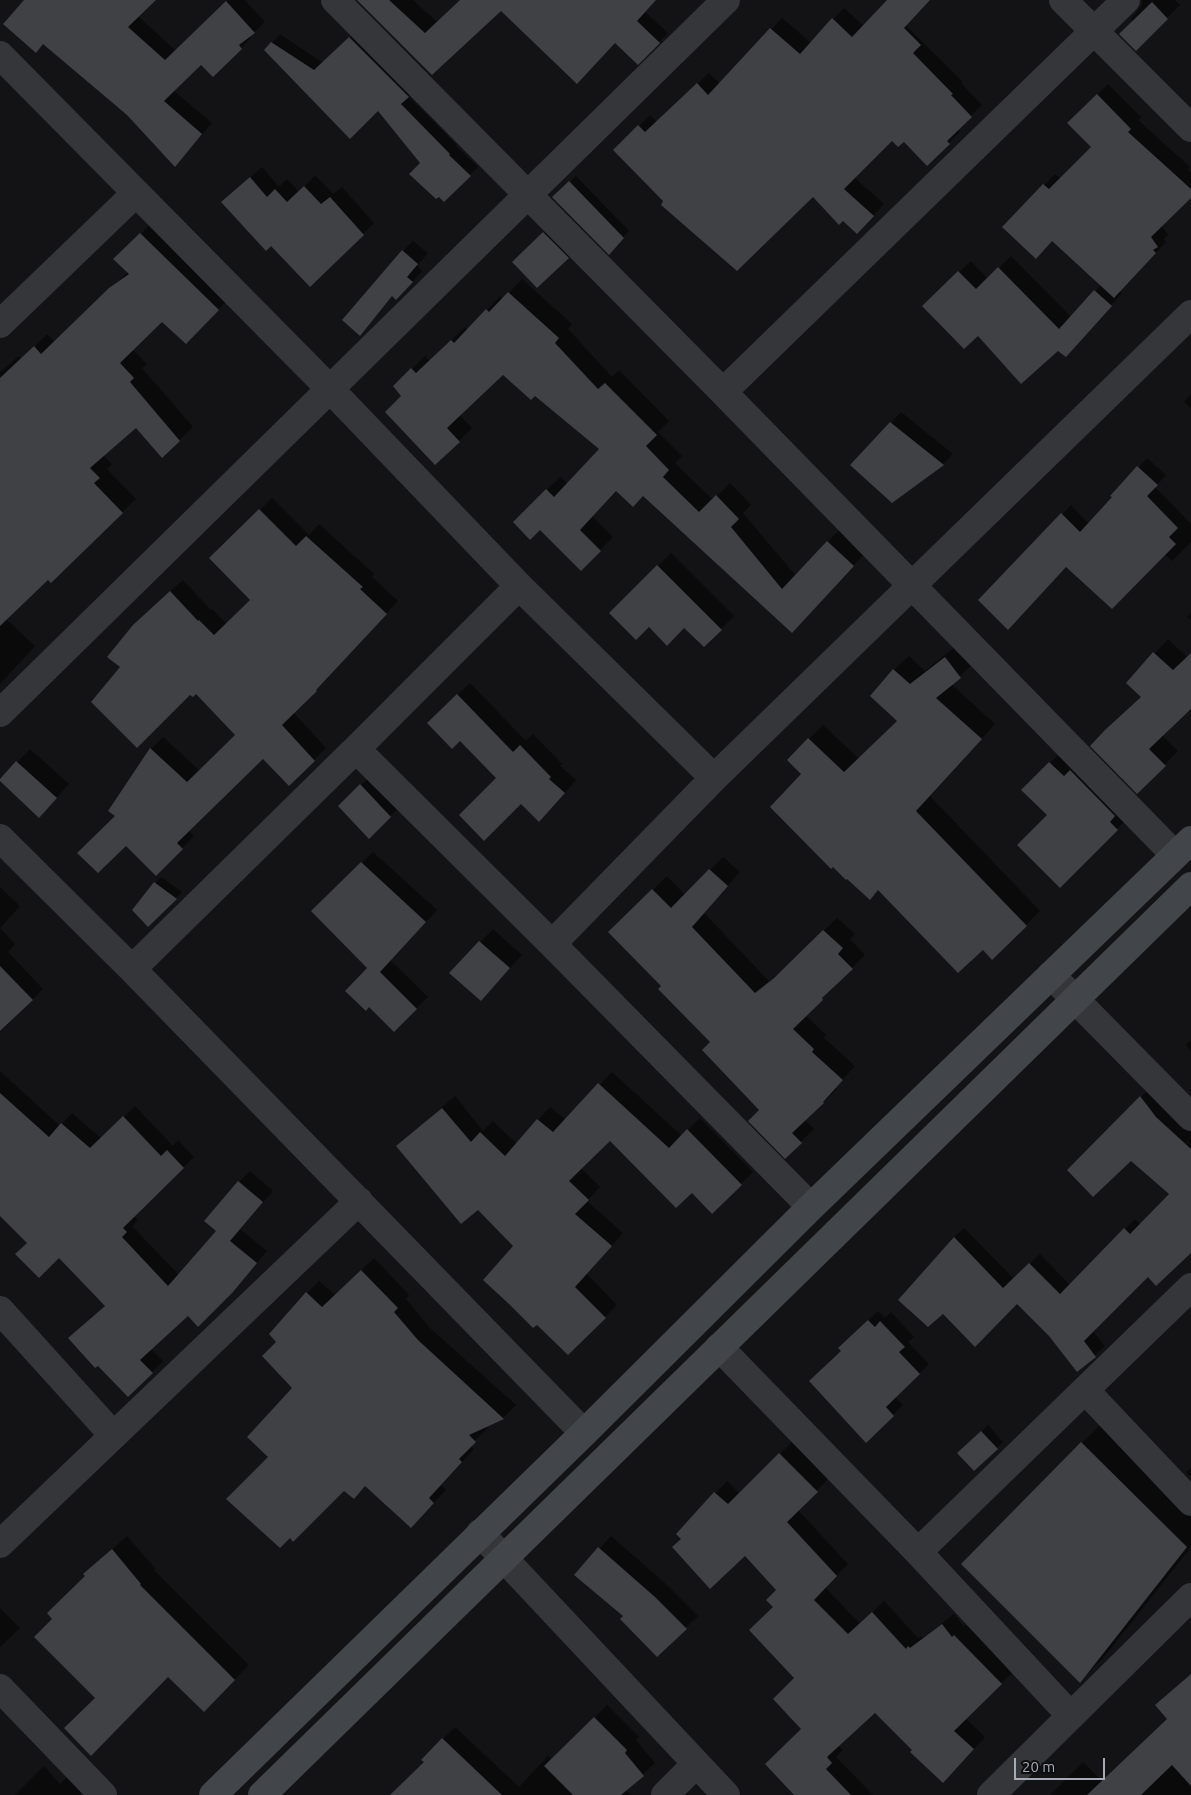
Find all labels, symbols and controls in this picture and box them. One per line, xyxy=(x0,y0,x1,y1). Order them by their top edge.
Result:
scale bar xyxy=(1016,1748,1107,1780)
text: 20 m xyxy=(1022,1758,1055,1775)

